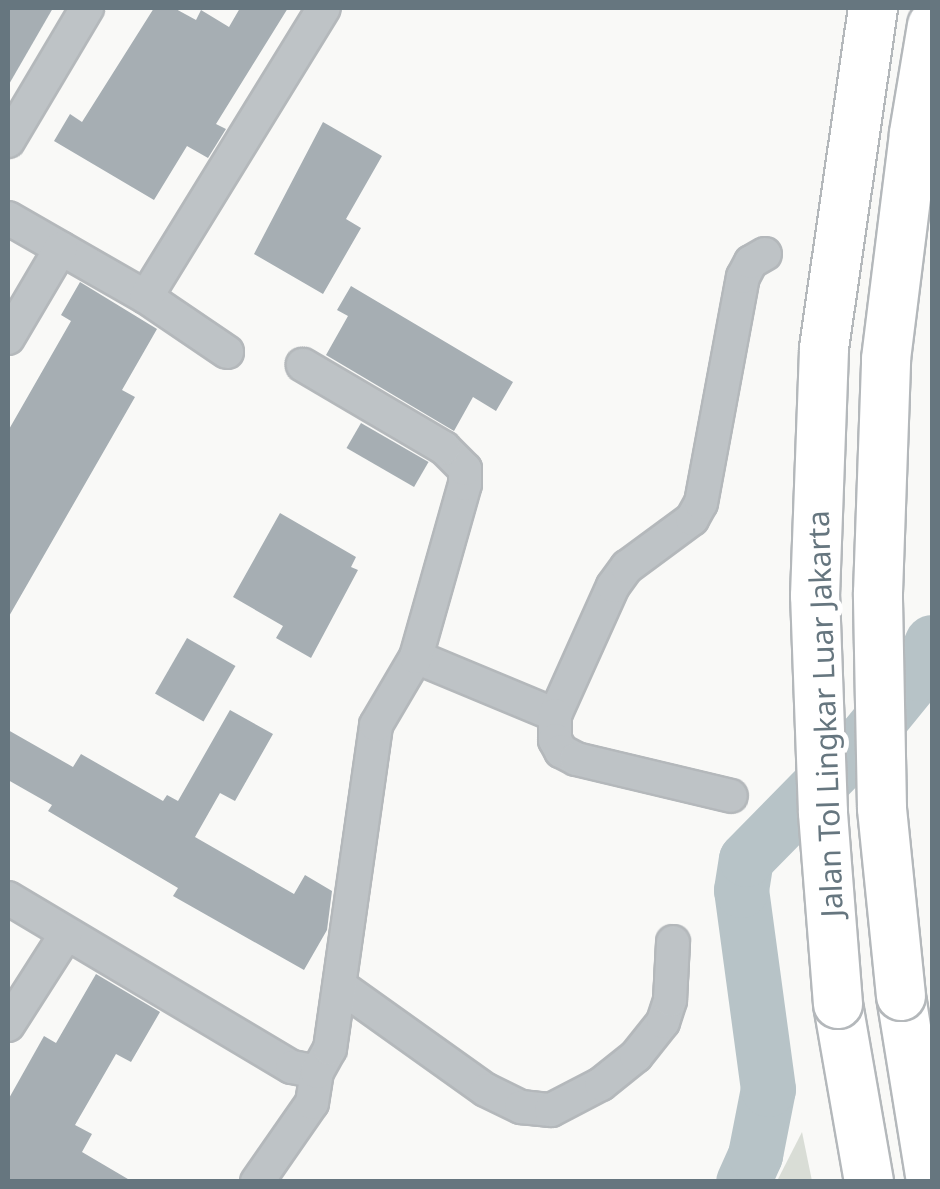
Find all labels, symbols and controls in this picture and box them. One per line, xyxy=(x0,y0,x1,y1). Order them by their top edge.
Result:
street label: Jalan Tol Lingkar Luar Jakarta xyxy=(800,510,850,918)

